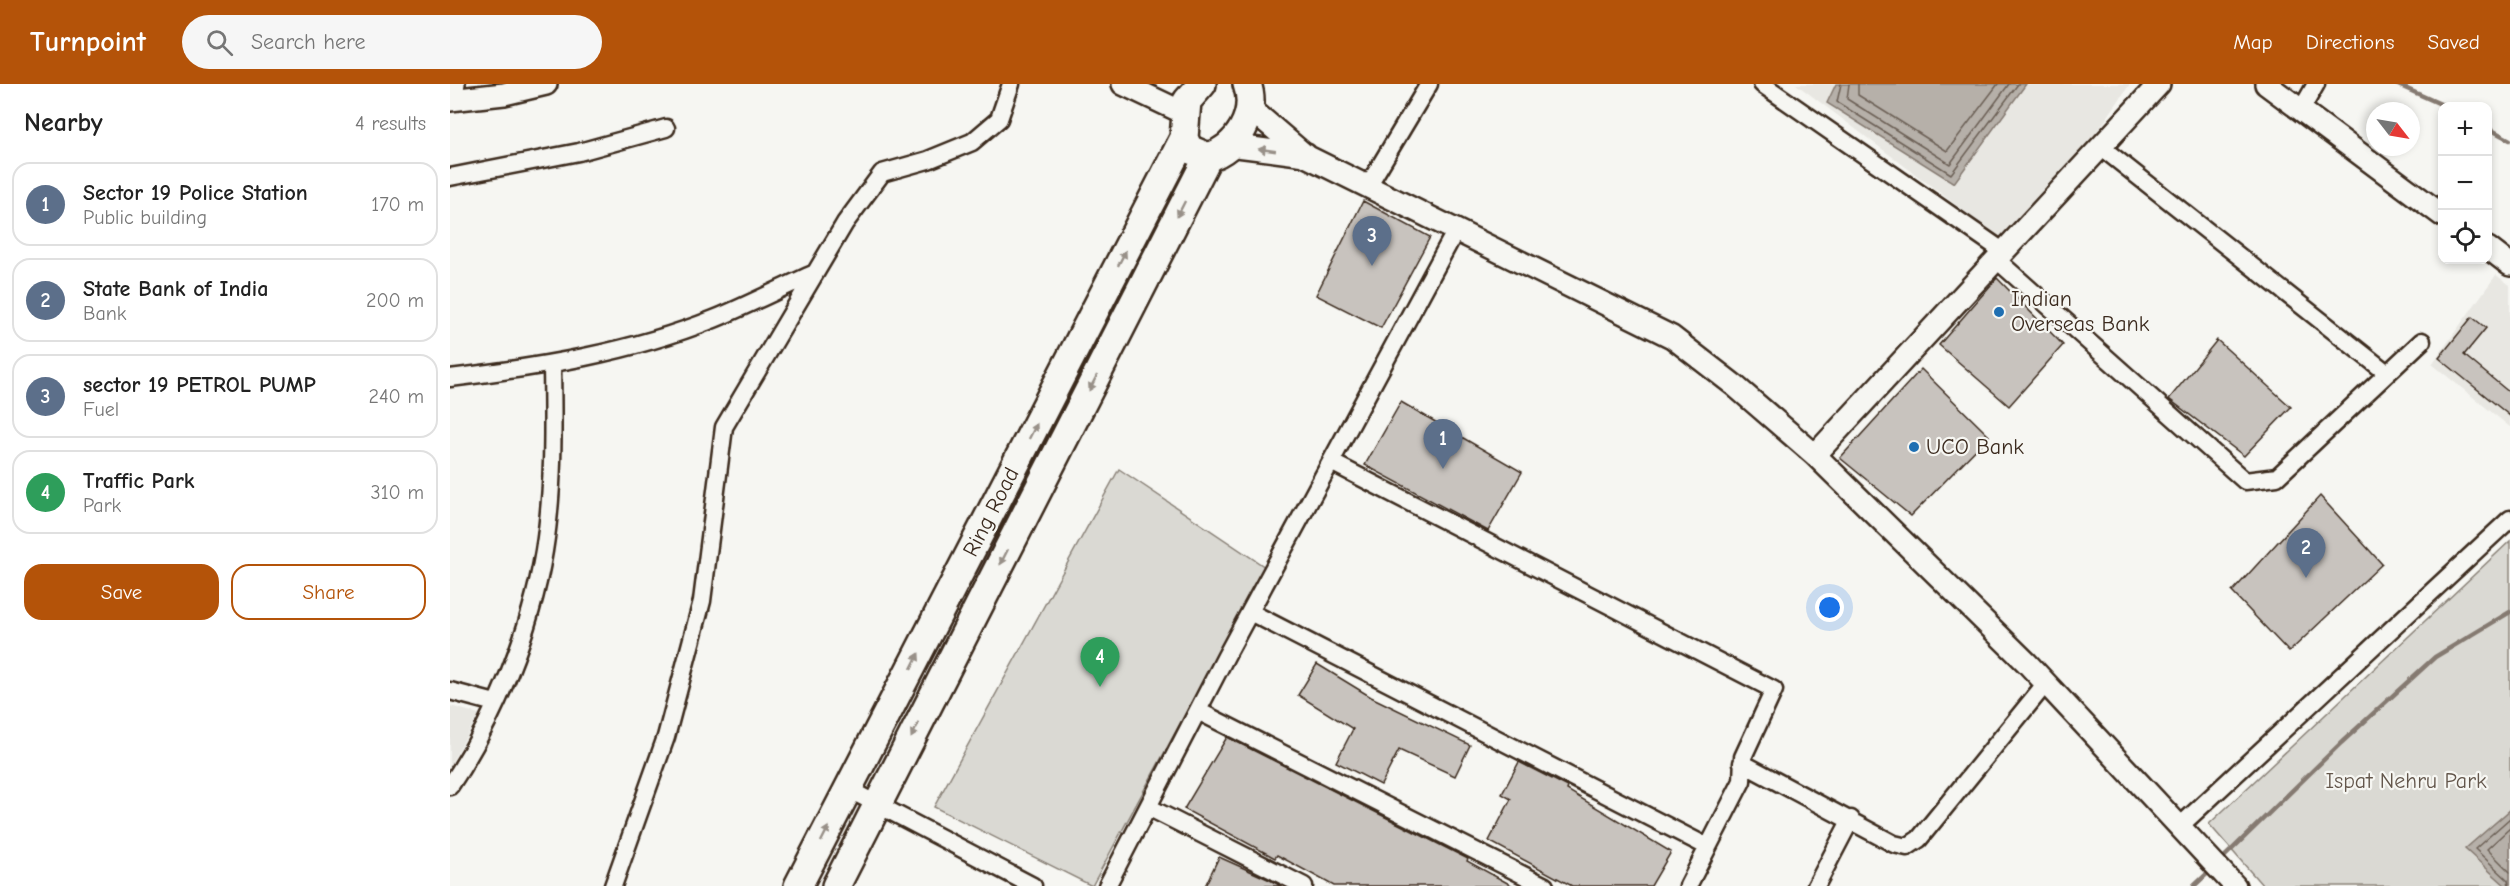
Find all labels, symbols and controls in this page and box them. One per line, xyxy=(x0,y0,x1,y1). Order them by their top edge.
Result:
search box xyxy=(182,15,602,69)
text: Turnpoint xyxy=(30,26,146,58)
icon: search xyxy=(203,26,236,59)
text: Search here xyxy=(251,29,365,55)
text: Map xyxy=(2233,30,2273,54)
text: Directions xyxy=(2306,30,2395,54)
text: Saved xyxy=(2428,30,2480,54)
north arrow xyxy=(2366,102,2420,156)
map controls xyxy=(2438,102,2492,264)
button: + xyxy=(2438,102,2492,156)
text: Nearby xyxy=(24,108,103,138)
text: 4 results xyxy=(355,112,426,135)
one-way arrow xyxy=(1258,146,1277,155)
button: − xyxy=(2438,156,2492,210)
text: Sector 19 Police Station xyxy=(83,180,308,206)
text: 1 xyxy=(42,193,49,216)
text: 170 m xyxy=(371,193,424,216)
one-way arrow xyxy=(1176,201,1186,218)
text: Public building xyxy=(83,206,207,229)
button: locate xyxy=(2438,210,2492,264)
pin: 3 xyxy=(1352,216,1392,266)
one-way arrow xyxy=(1117,249,1127,266)
text: State Bank of India xyxy=(83,276,268,302)
place label: Indian Overseas Bank xyxy=(2011,286,2150,337)
text: 2 xyxy=(41,289,50,312)
text: 200 m xyxy=(366,289,424,312)
text: Bank xyxy=(83,302,126,325)
marker: Indian Overseas Bank xyxy=(1992,305,2006,319)
text: sector 19 PETROL PUMP xyxy=(83,372,316,398)
one-way arrow xyxy=(1088,374,1098,392)
text: 3 xyxy=(41,385,50,408)
text: 240 m xyxy=(369,385,424,408)
text: Fuel xyxy=(83,398,119,421)
pin: 1 xyxy=(1424,420,1462,469)
one-way arrow xyxy=(1028,423,1038,440)
place label: UCO Bank xyxy=(1926,434,2024,460)
marker: UCO Bank xyxy=(1907,440,1921,454)
street label: Ring Road xyxy=(957,463,1025,561)
text: Traffic Park xyxy=(83,468,194,494)
text: 4 xyxy=(41,481,50,504)
text: 310 m xyxy=(371,481,424,504)
text: Park xyxy=(83,494,121,517)
pin: 2 xyxy=(2286,528,2326,578)
one-way arrow xyxy=(999,548,1009,565)
button: Save xyxy=(24,564,219,620)
button: Share xyxy=(231,564,426,620)
your location xyxy=(1815,593,1844,622)
pin: 4 xyxy=(1080,638,1120,687)
one-way arrow xyxy=(910,652,920,669)
one-way arrow xyxy=(910,722,920,739)
park label: Ispat Nehru Park xyxy=(2325,768,2487,794)
one-way arrow xyxy=(820,825,830,842)

